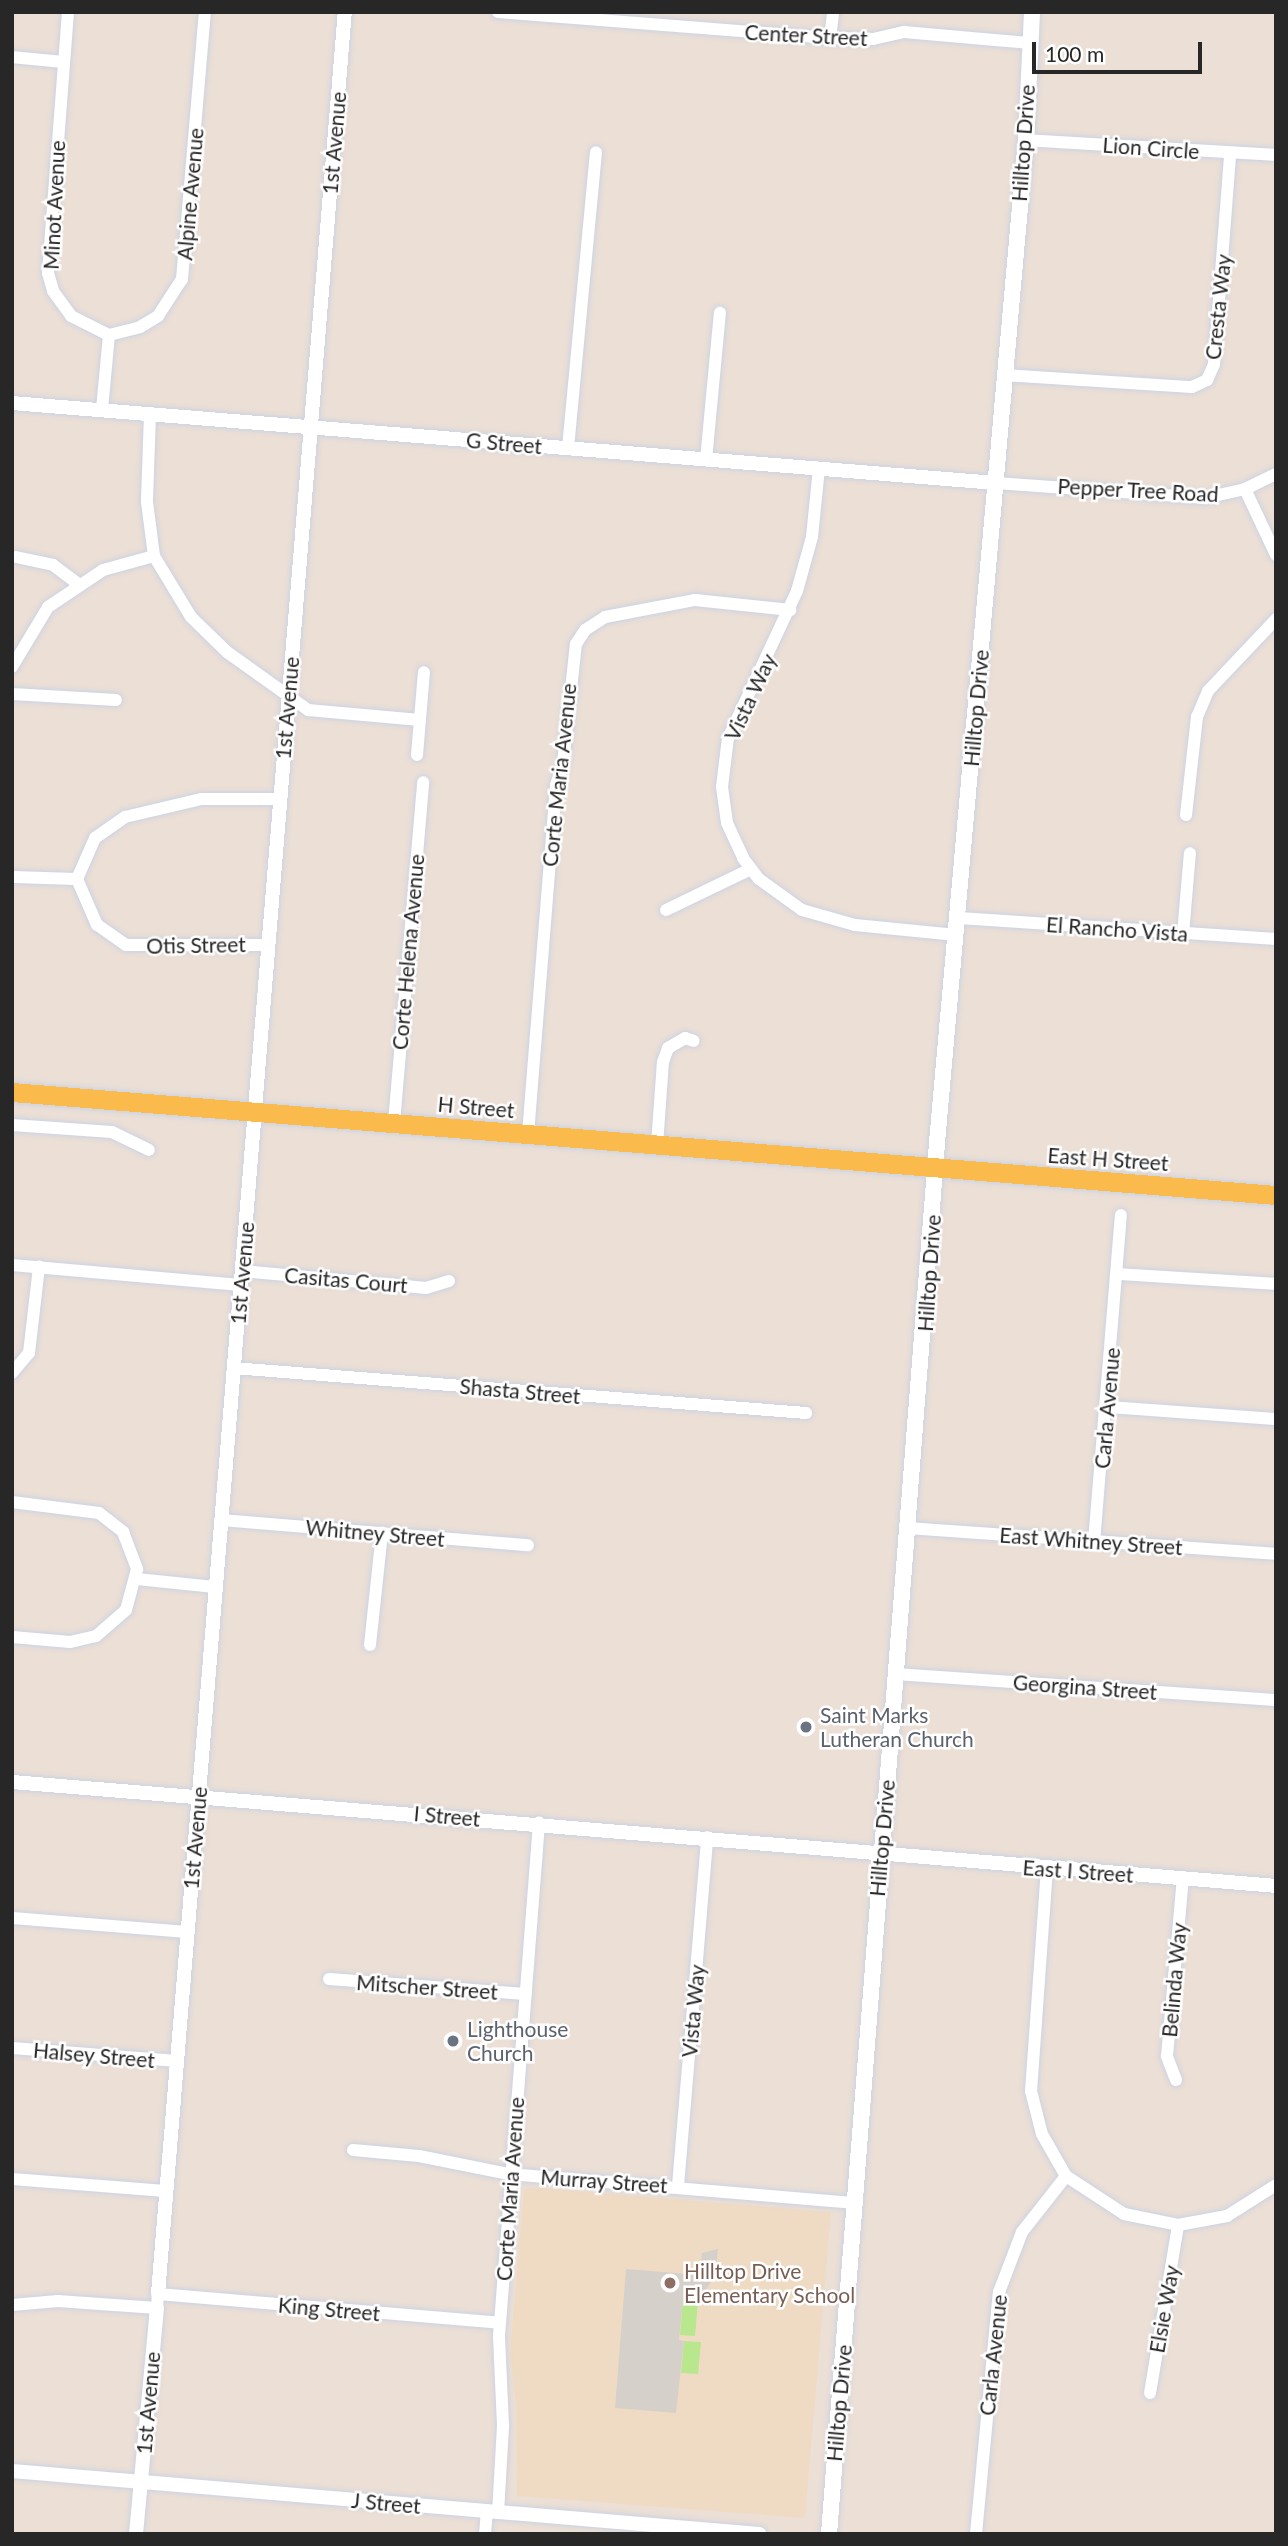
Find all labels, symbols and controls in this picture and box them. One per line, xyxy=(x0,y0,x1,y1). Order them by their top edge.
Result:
street label: Center Street xyxy=(744,19,868,51)
scale bar xyxy=(1036,28,1206,72)
text: 100 m xyxy=(1045,41,1104,66)
street label: Hilltop Drive xyxy=(1006,84,1040,202)
street label: 1st Avenue xyxy=(317,90,351,196)
street label: Alpine Avenue xyxy=(172,126,208,262)
street label: Lion Circle xyxy=(1102,132,1200,164)
street label: Minot Avenue xyxy=(38,139,70,271)
street label: Cresta Way xyxy=(1200,253,1236,361)
street label: G Street xyxy=(465,427,543,459)
street label: Pepper Tree Road xyxy=(1056,473,1220,507)
street label: Hilltop Drive xyxy=(958,648,994,768)
street label: Vista Way xyxy=(719,649,781,745)
street label: 1st Avenue xyxy=(270,655,304,761)
street label: Corte Maria Avenue xyxy=(537,682,581,868)
street label: Corte Helena Avenue xyxy=(387,853,429,1051)
street label: El Rancho Vista xyxy=(1045,911,1189,947)
street label: Otis Street xyxy=(146,932,246,958)
street label: H Street xyxy=(437,1091,515,1123)
street label: East H Street xyxy=(1047,1142,1169,1176)
street label: Hilltop Drive xyxy=(912,1214,946,1332)
street label: 1st Avenue xyxy=(225,1220,259,1326)
street label: Casitas Court xyxy=(283,1262,409,1298)
street label: Carla Avenue xyxy=(1089,1346,1125,1470)
street label: Shasta Street xyxy=(459,1373,581,1409)
street label: Whitney Street xyxy=(304,1514,446,1552)
street label: East Whitney Street xyxy=(998,1522,1184,1560)
street label: Georgina Street xyxy=(1012,1669,1158,1705)
place label: Saint Marks Lutheran Church xyxy=(820,1702,974,1752)
marker: Saint Marks Lutheran Church xyxy=(798,1719,814,1735)
street label: Hilltop Drive xyxy=(864,1778,900,1898)
street label: 1st Avenue xyxy=(178,1785,212,1891)
street label: I Street xyxy=(413,1801,481,1831)
street label: East I Street xyxy=(1022,1855,1134,1887)
street label: Belinda Way xyxy=(1156,1921,1192,2039)
street label: Vista Way xyxy=(676,1963,710,2059)
street label: Mitscher Street xyxy=(355,1969,499,2005)
place label: Lighthouse Church xyxy=(467,2016,568,2066)
marker: Lighthouse Church xyxy=(445,2033,461,2049)
street label: Halsey Street xyxy=(32,2037,156,2073)
street label: Corte Maria Avenue xyxy=(491,2096,529,2282)
street label: Murray Street xyxy=(539,2164,669,2198)
place label: Hilltop Drive Elementary School xyxy=(684,2258,856,2308)
street label: Elsie Way xyxy=(1144,2263,1184,2355)
marker: Hilltop Drive Elementary School xyxy=(662,2275,678,2291)
street label: King Street xyxy=(277,2292,381,2326)
street label: Carla Avenue xyxy=(974,2293,1012,2417)
street label: Hilltop Drive xyxy=(821,2343,857,2463)
street label: 1st Avenue xyxy=(131,2350,165,2456)
street label: J Street xyxy=(350,2487,422,2519)

